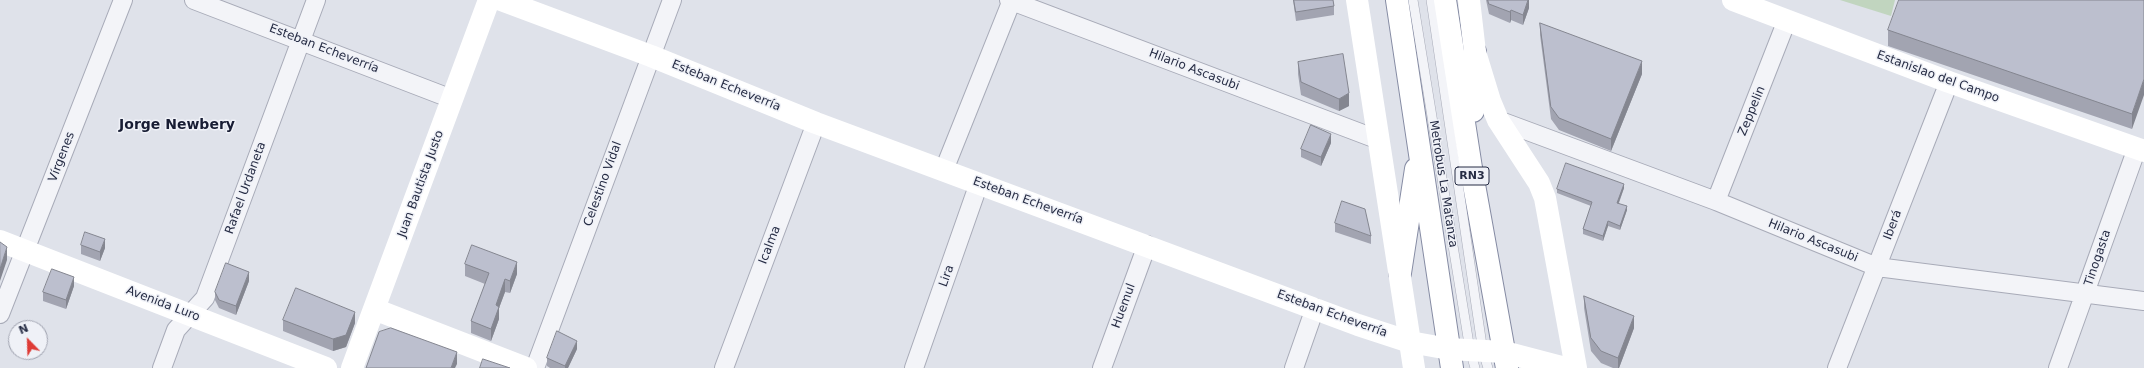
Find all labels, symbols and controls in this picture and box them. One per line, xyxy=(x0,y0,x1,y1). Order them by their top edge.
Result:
street label: Esteban Echeverría xyxy=(267,21,381,77)
street label: Hilario Ascasubi xyxy=(1147,46,1241,94)
street label: Estanislao del Campo xyxy=(1875,48,2001,106)
street label: Esteban Echeverría xyxy=(669,58,783,114)
street label: Zeppelin xyxy=(1735,84,1769,138)
district label: Jorge Newbery xyxy=(119,117,235,133)
street label: Metrobus La Matanza xyxy=(1426,119,1460,249)
street label: Juan Bautista Justo xyxy=(395,129,447,239)
street label: Vírgenes xyxy=(46,130,78,184)
street label: Rafael Urdaneta xyxy=(223,140,269,236)
street label: Celestino Vidal xyxy=(581,140,625,228)
road number: RN3 xyxy=(1455,167,1489,185)
street label: Esteban Echeverría xyxy=(971,174,1085,228)
street label: Iberá xyxy=(1881,208,1905,242)
street label: Hilario Ascasubi xyxy=(1766,216,1860,266)
street label: Icalma xyxy=(756,224,784,266)
street label: Tinogasta xyxy=(2082,228,2114,288)
street label: Lira xyxy=(937,263,957,289)
street label: Huemul xyxy=(1109,282,1139,330)
street label: Avenida Luro xyxy=(124,283,202,325)
street label: Esteban Echeverría xyxy=(1275,287,1389,341)
north arrow xyxy=(8,320,48,360)
text: N xyxy=(17,322,30,337)

